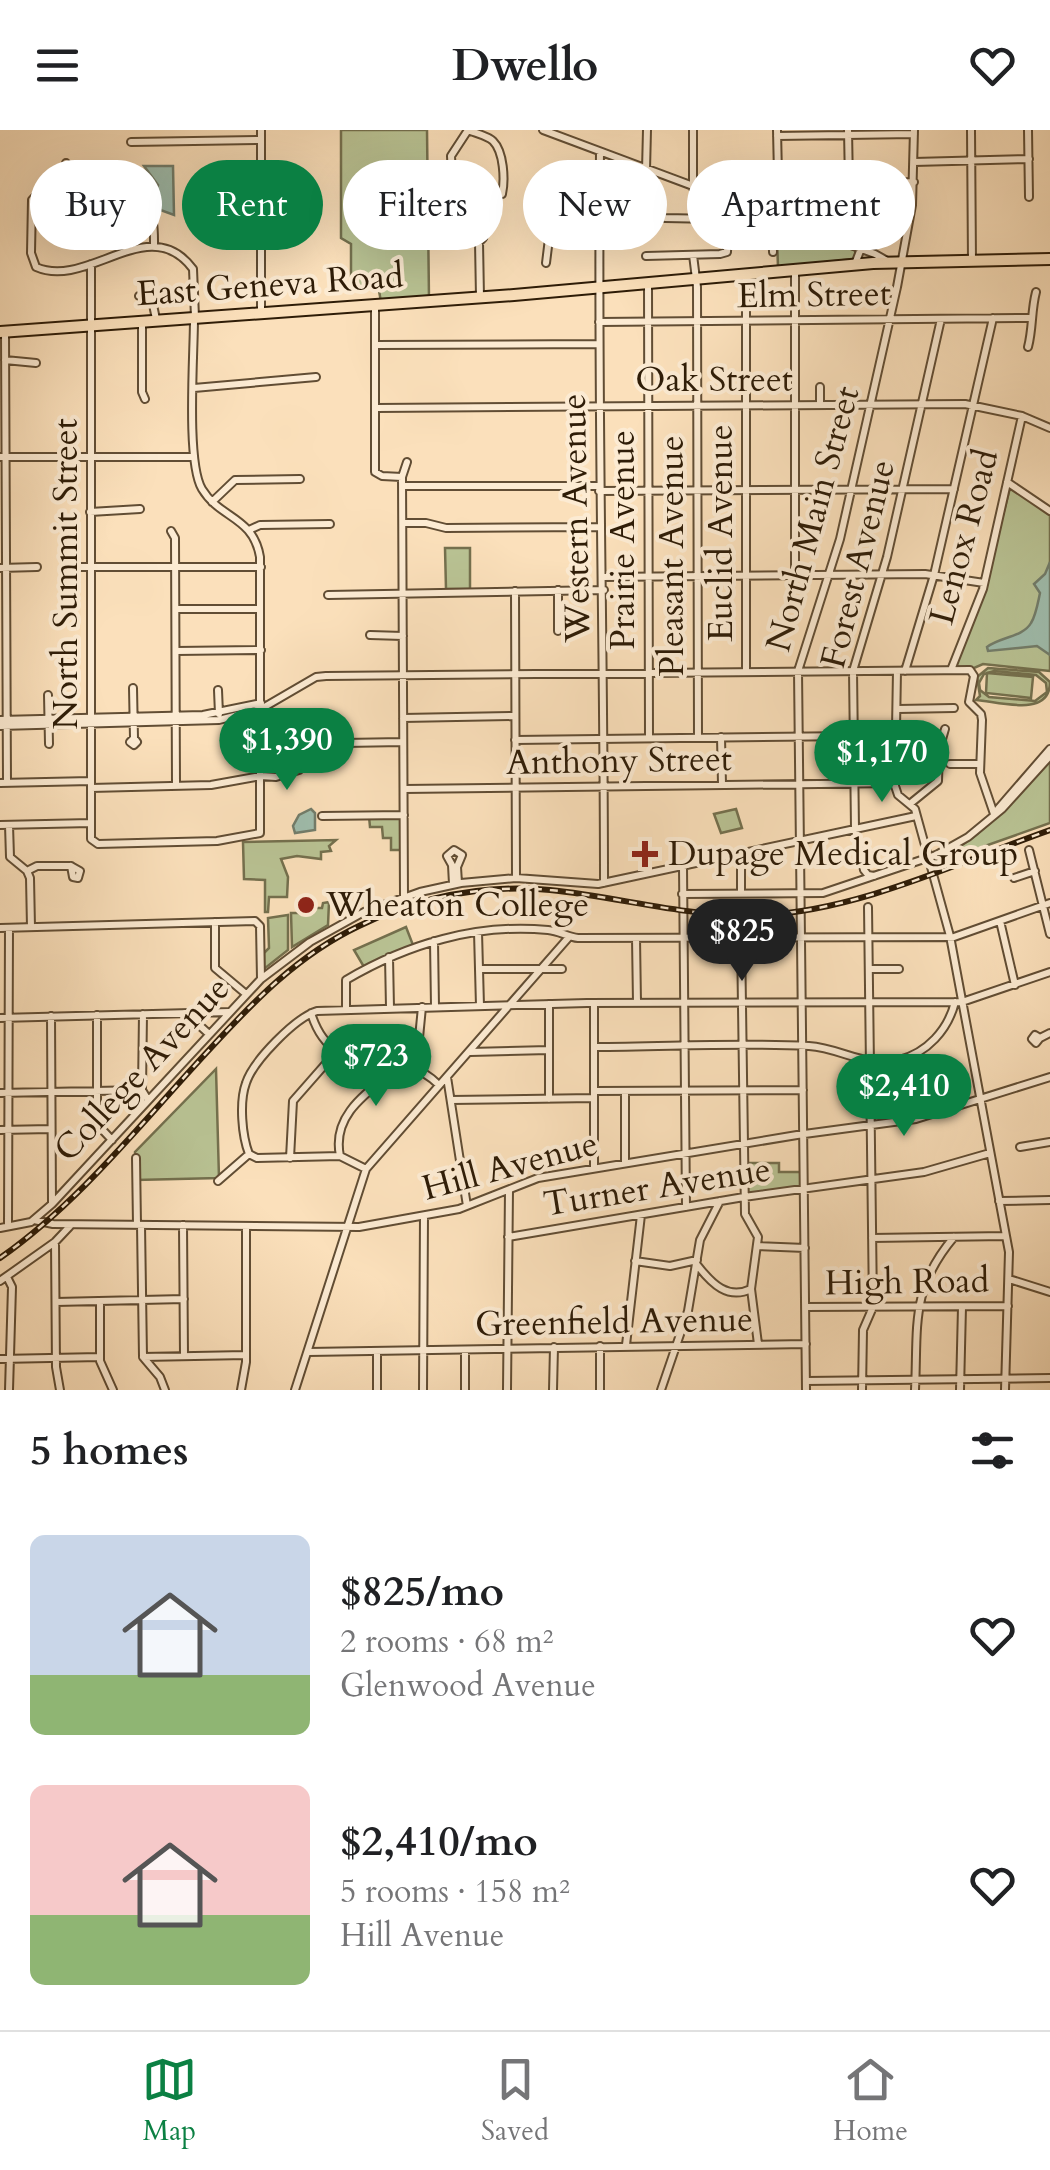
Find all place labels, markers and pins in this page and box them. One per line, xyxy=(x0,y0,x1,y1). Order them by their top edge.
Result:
pin: $1,390 xyxy=(206,708,368,793)
pin: $1,170 xyxy=(801,720,963,805)
place label: Dupage Medical Group xyxy=(668,830,1018,878)
marker: Dupage Medical Group xyxy=(632,841,658,867)
place label: Wheaton College xyxy=(325,881,589,929)
marker: Wheaton College xyxy=(295,894,317,916)
pin: $825 xyxy=(683,899,801,984)
pin: $723 xyxy=(317,1024,435,1109)
pin: $2,410 xyxy=(823,1054,985,1139)

